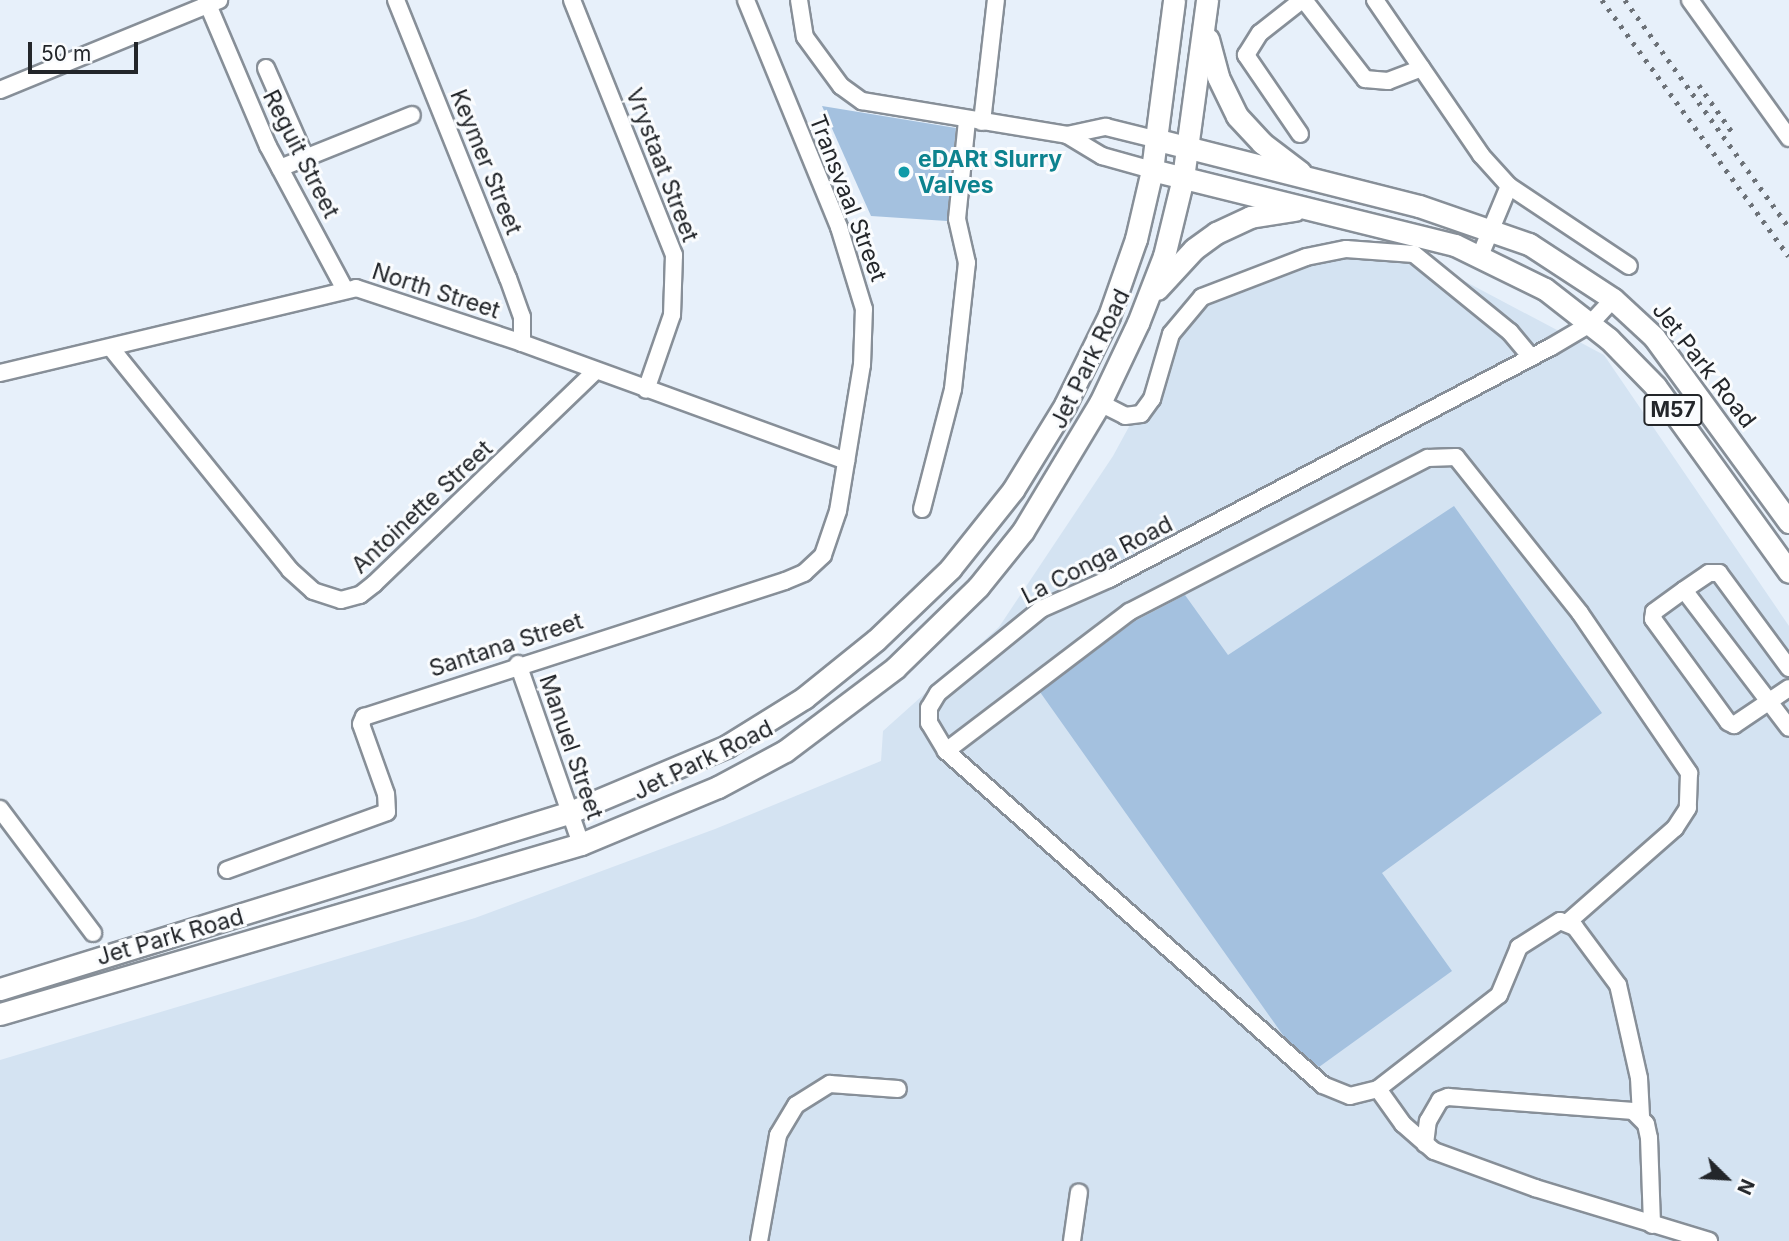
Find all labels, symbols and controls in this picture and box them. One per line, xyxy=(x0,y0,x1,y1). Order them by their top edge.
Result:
scale bar xyxy=(32,28,142,72)
text: 50 m xyxy=(41,41,91,66)
street label: Vrystaat Street xyxy=(620,84,704,246)
street label: Reguit Street xyxy=(257,85,345,223)
street label: Keymer Street xyxy=(444,85,528,239)
street label: Transvaal Street xyxy=(804,111,892,285)
place label: eDARt Slurry Valves xyxy=(918,145,1062,199)
marker: eDARt Slurry Valves xyxy=(896,164,912,180)
street label: North Street xyxy=(369,257,503,325)
street label: Jet Park Road xyxy=(1044,285,1136,433)
street label: Jet Park Road xyxy=(1646,297,1762,433)
road number: M57 xyxy=(1643,392,1703,428)
street label: Antoinette Street xyxy=(346,435,498,579)
street label: La Conga Road xyxy=(1017,510,1177,610)
street label: Santana Street xyxy=(426,607,586,683)
street label: Manuel Street xyxy=(533,671,609,823)
street label: Jet Park Road xyxy=(629,714,777,806)
street label: Jet Park Road xyxy=(93,903,247,971)
north arrow xyxy=(1691,1143,1761,1213)
text: N xyxy=(1732,1175,1759,1198)

